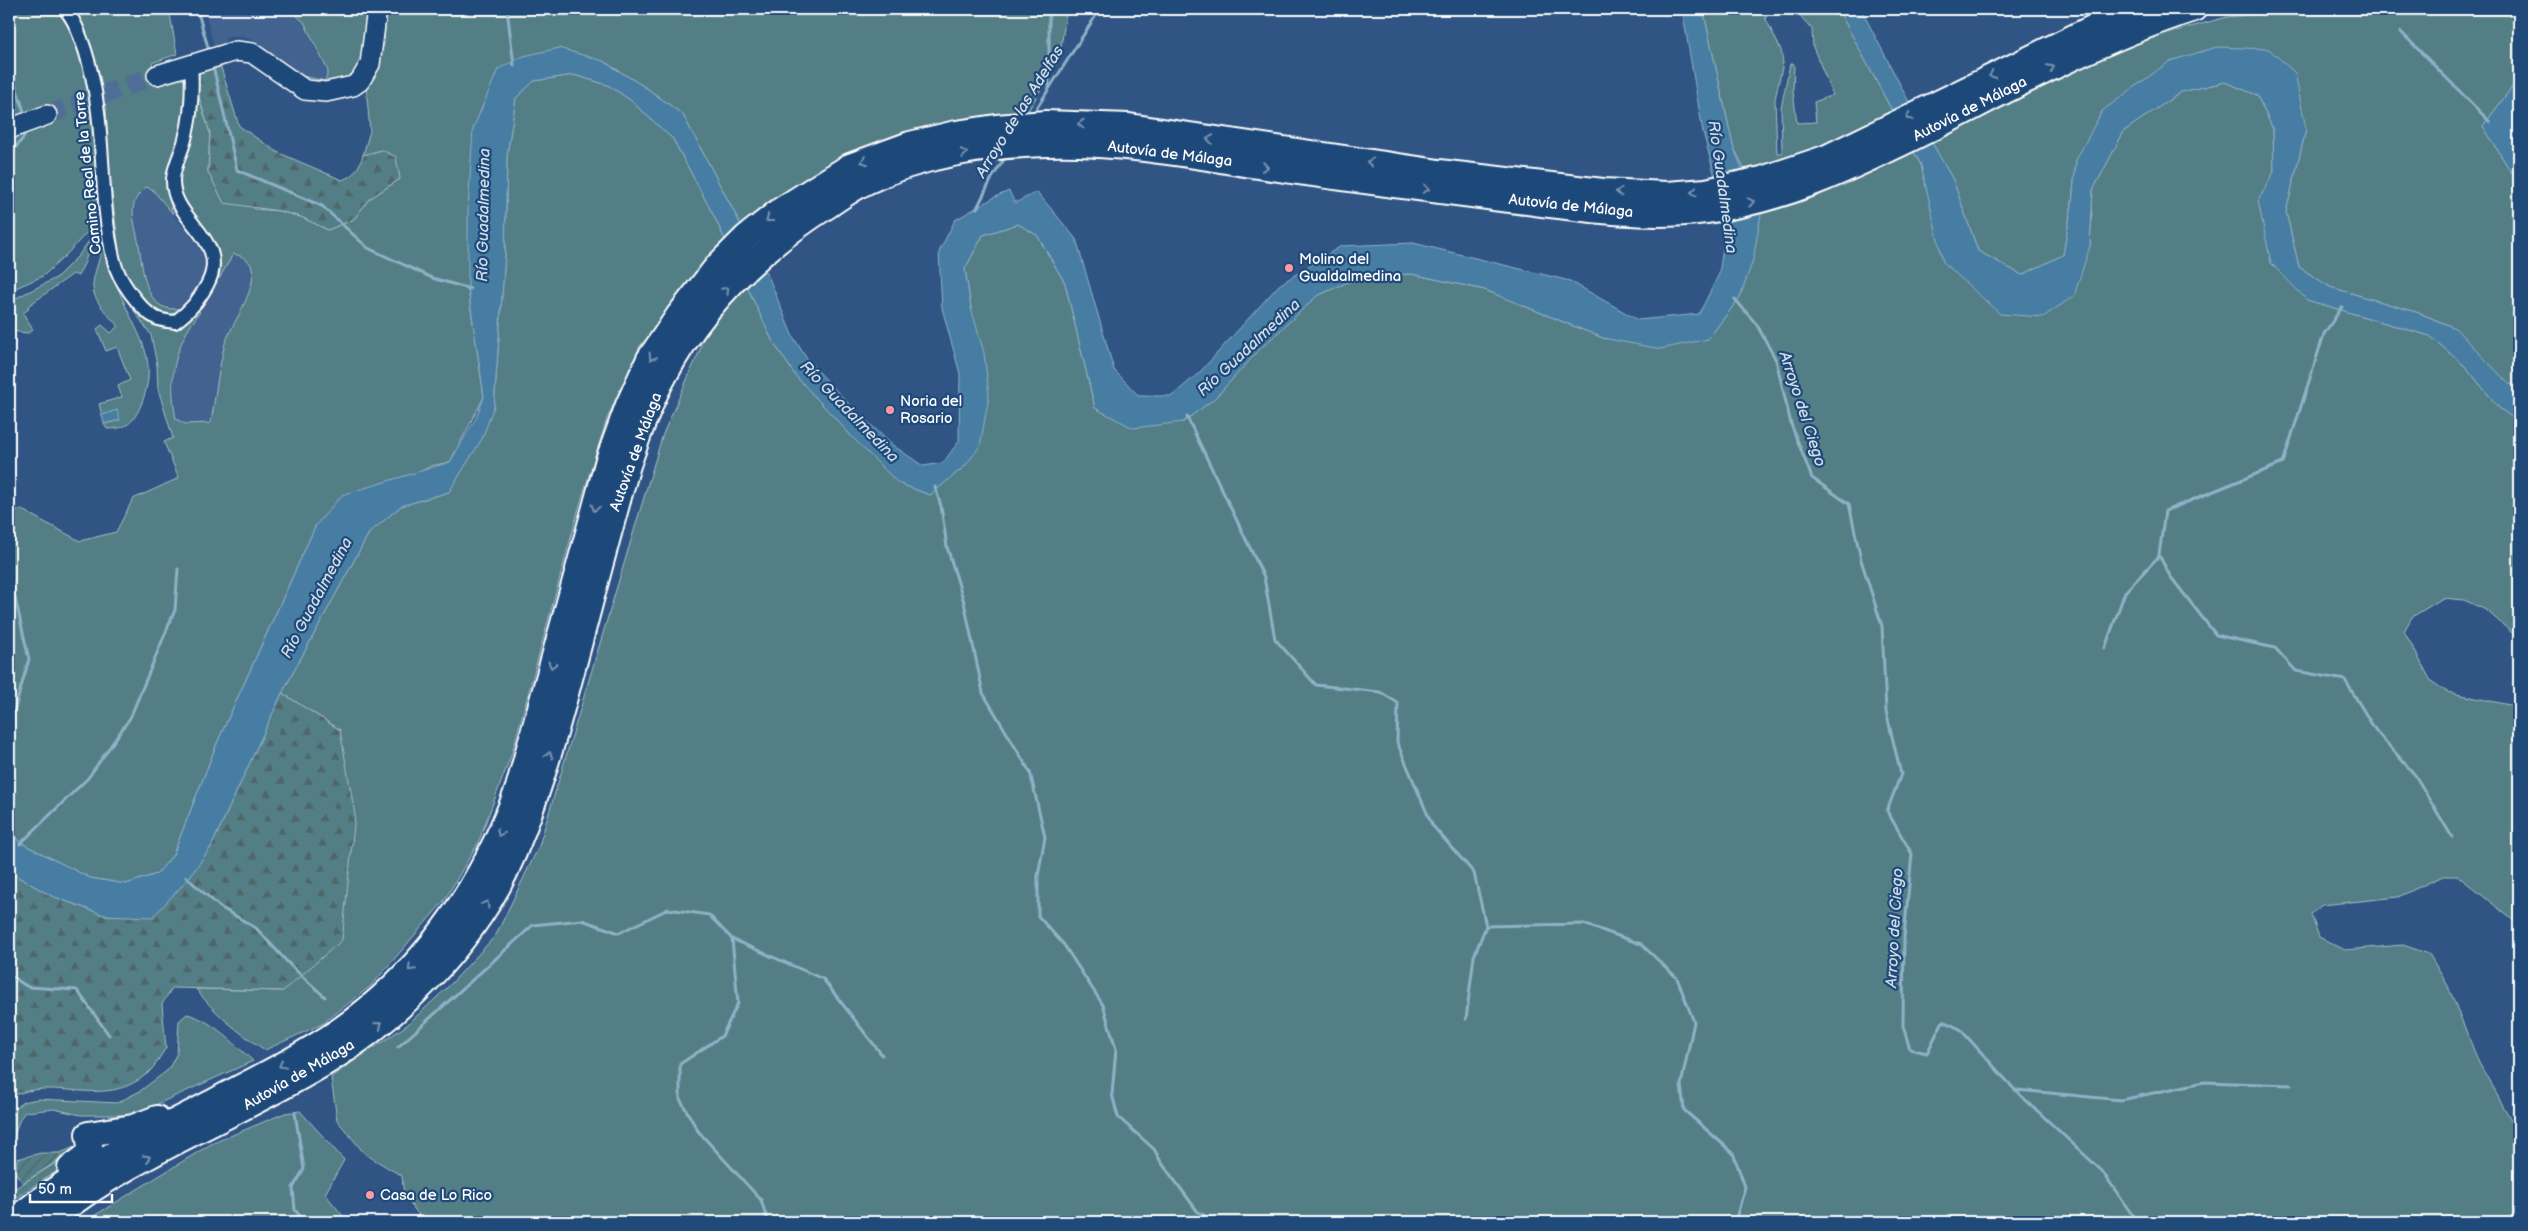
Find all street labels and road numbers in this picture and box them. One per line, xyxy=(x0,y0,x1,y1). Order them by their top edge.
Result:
street label: Autovía de Málaga xyxy=(1910,72,2030,146)
street label: Camino Real de la Torre xyxy=(70,90,106,255)
street label: Autovía de Málaga xyxy=(1107,137,1233,171)
street label: Autovía de Málaga xyxy=(1508,190,1634,222)
street label: Autovía de Málaga xyxy=(606,390,666,514)
street label: Autovía de Málaga xyxy=(240,1035,358,1115)

